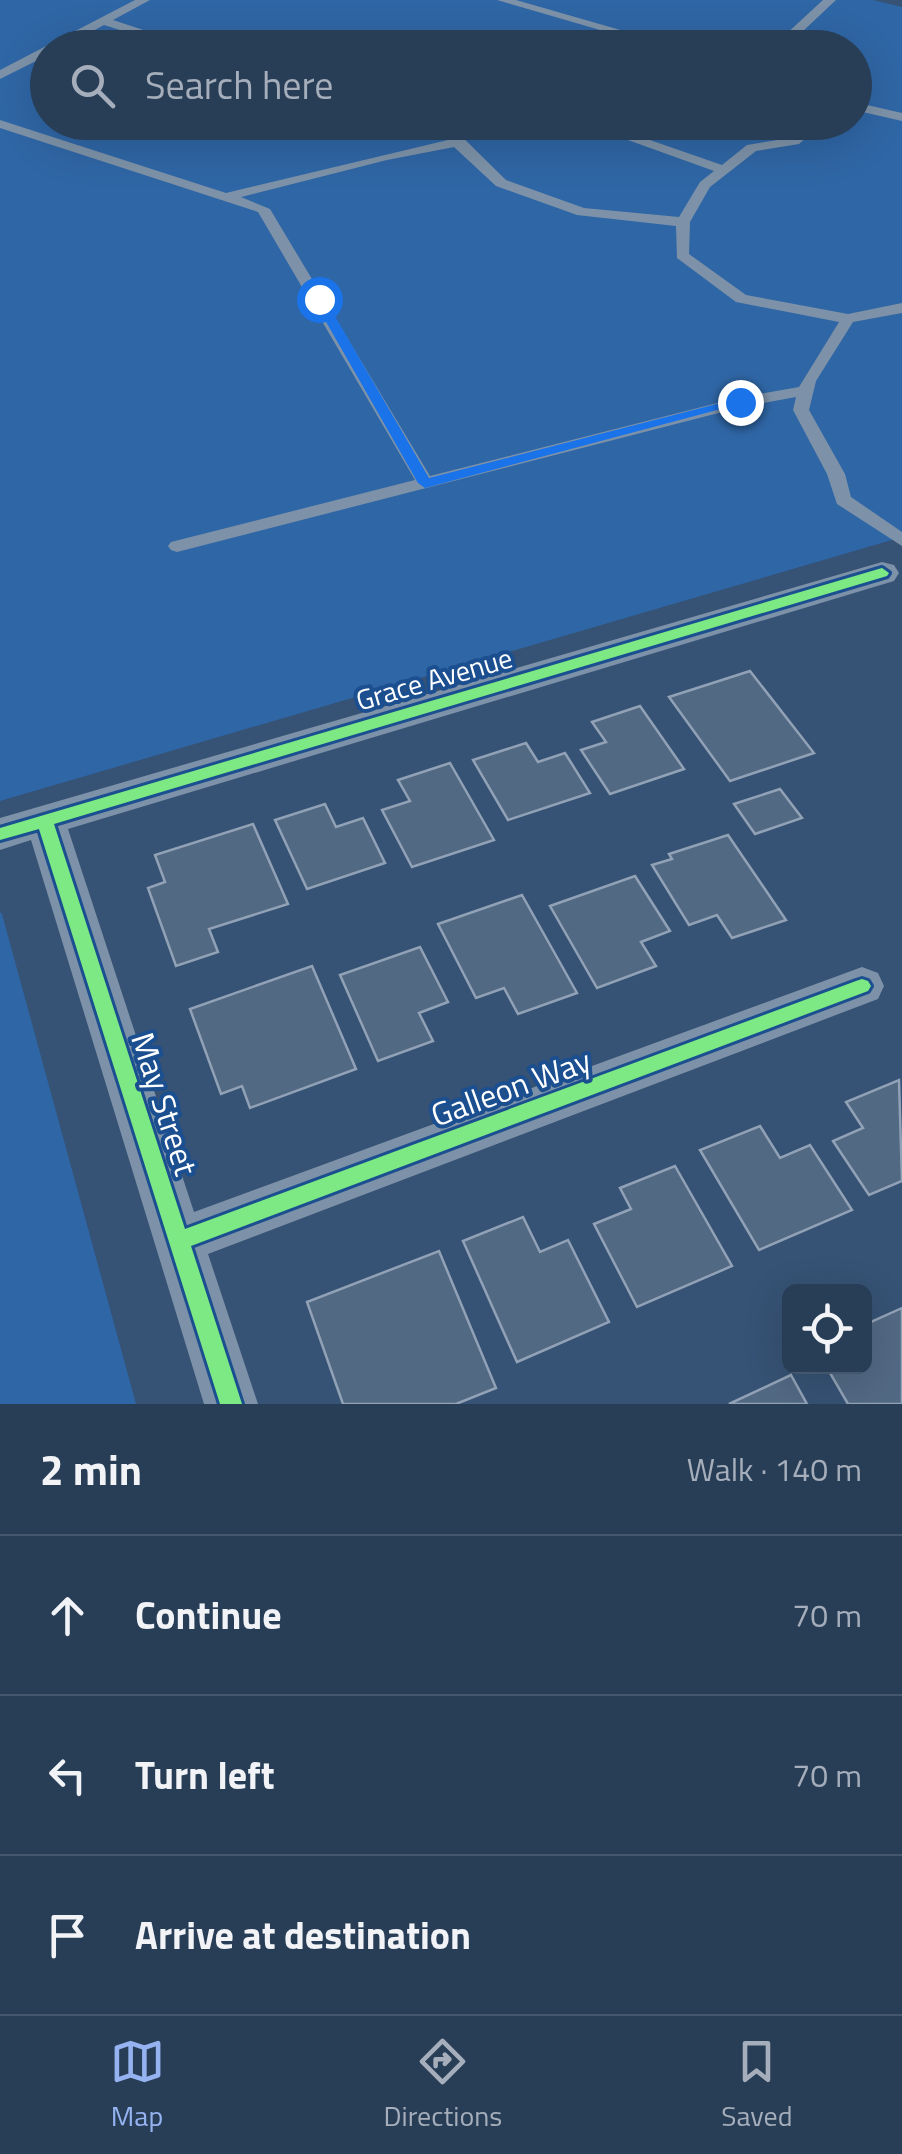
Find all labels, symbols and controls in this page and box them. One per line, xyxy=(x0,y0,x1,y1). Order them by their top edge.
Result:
search box xyxy=(30,30,872,140)
text: Search here xyxy=(145,56,333,114)
icon: search xyxy=(65,58,120,113)
route start xyxy=(297,277,343,323)
route end xyxy=(718,380,764,426)
street label: Grace Avenue xyxy=(351,636,517,721)
street label: May Street xyxy=(119,1026,211,1181)
street label: Galleon Way xyxy=(424,1036,597,1138)
map controls xyxy=(782,1284,872,1374)
button: locate xyxy=(782,1284,872,1374)
text: 2 min xyxy=(40,1437,142,1501)
text: Walk · 140 m xyxy=(687,1445,862,1493)
text: Continue xyxy=(135,1586,282,1644)
icon: ahead xyxy=(40,1588,95,1643)
text: 70 m xyxy=(792,1591,862,1639)
text: Turn left xyxy=(135,1746,275,1804)
icon: left xyxy=(40,1748,95,1803)
text: 70 m xyxy=(792,1751,862,1799)
text: Arrive at destination xyxy=(135,1906,471,1964)
icon: arrive xyxy=(40,1908,95,1963)
tab: Map xyxy=(110,2034,165,2137)
tab: Directions xyxy=(384,2034,502,2137)
tab: Saved xyxy=(721,2034,792,2137)

